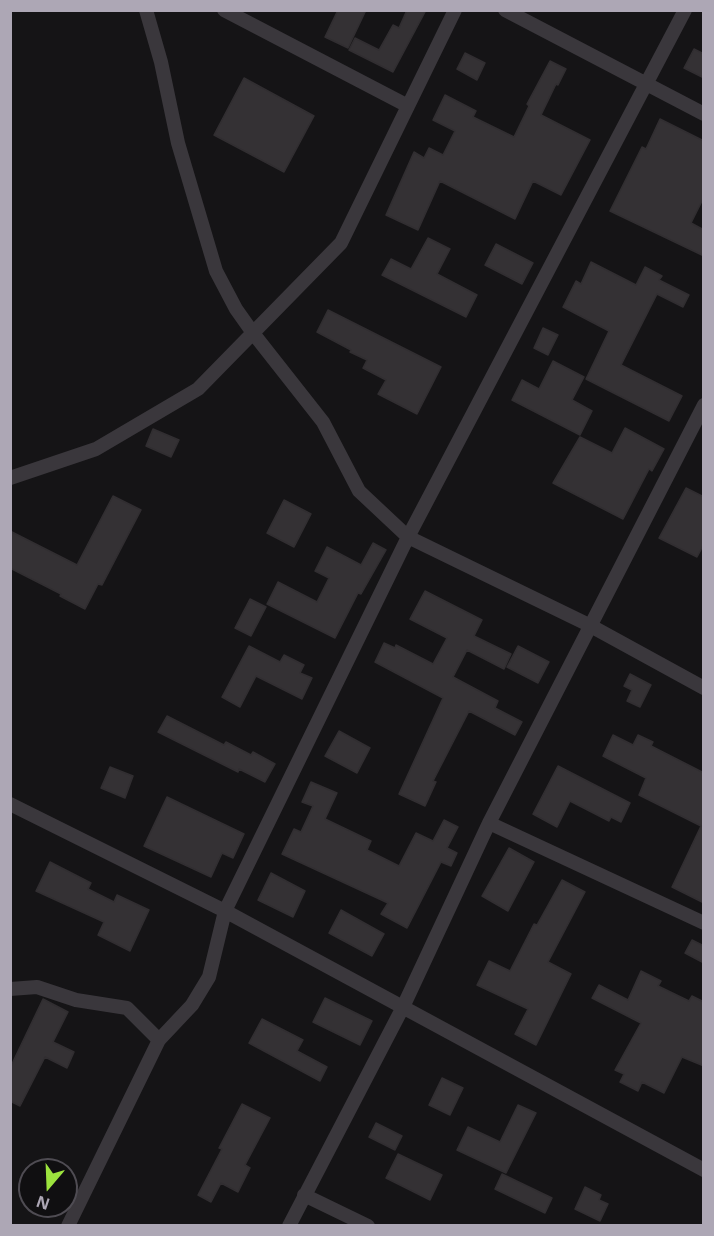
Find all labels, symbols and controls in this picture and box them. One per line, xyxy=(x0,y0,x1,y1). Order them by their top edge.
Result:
north arrow xyxy=(18,1158,78,1218)
text: N xyxy=(33,1191,53,1216)

